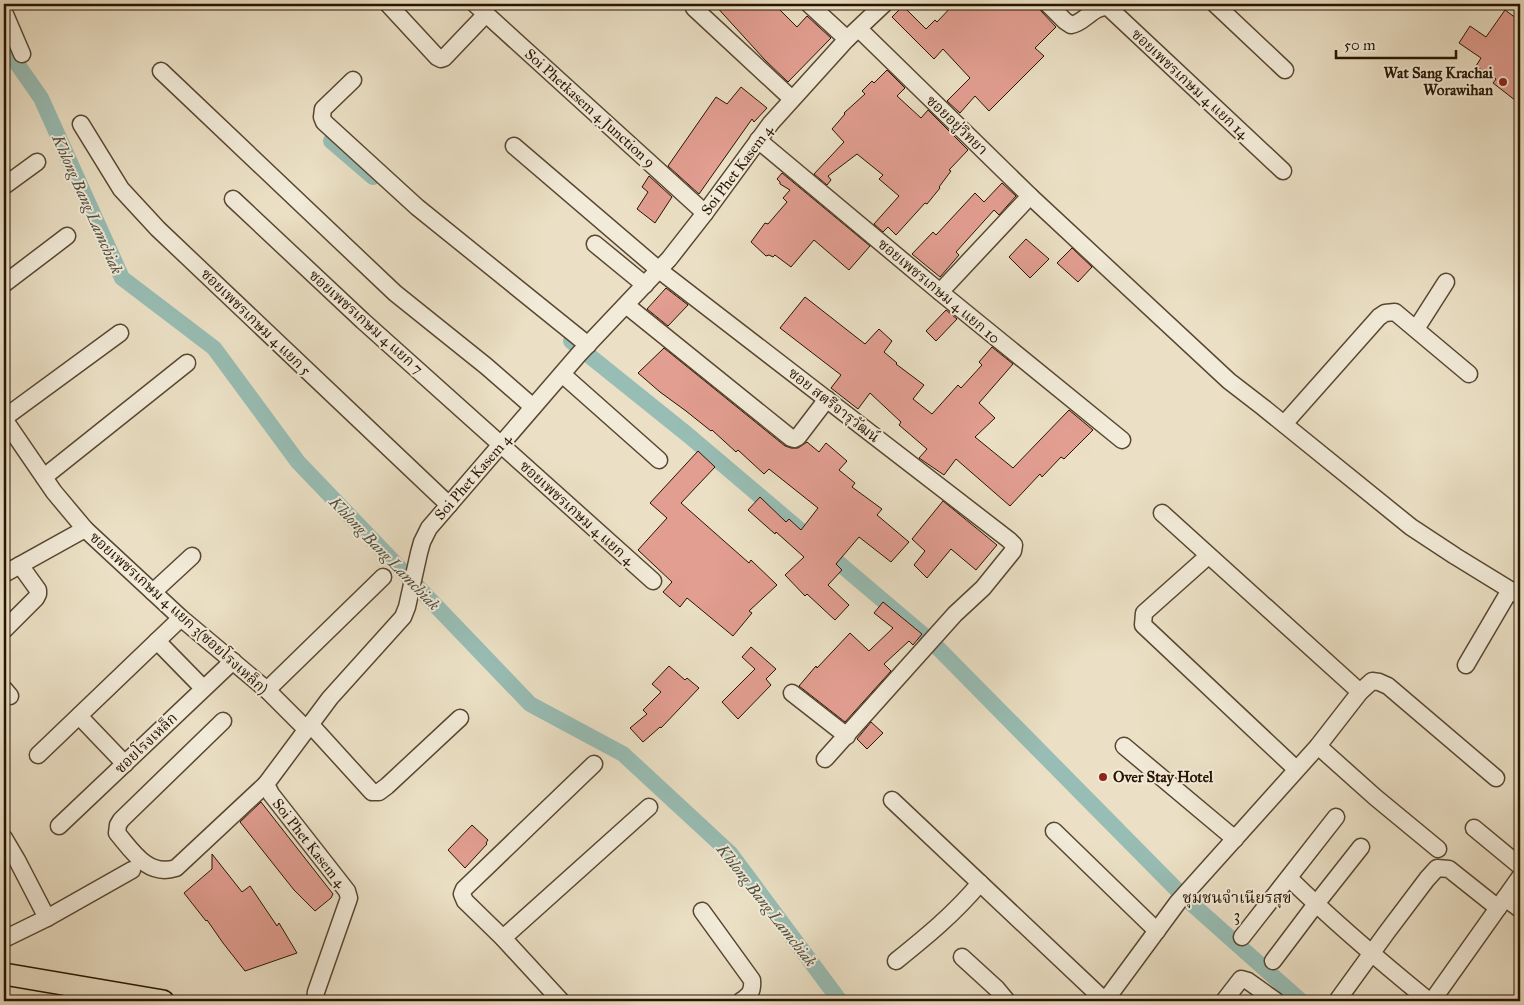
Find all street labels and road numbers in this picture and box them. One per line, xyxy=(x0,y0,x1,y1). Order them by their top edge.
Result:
street label: ซอยเพชรเกษม 4 แยก 14 xyxy=(1128,25,1253,143)
street label: Soi Phetkasem 4 Junction 9 xyxy=(520,45,659,172)
street label: ซอยอยู่วิทยา xyxy=(922,91,991,159)
street label: Soi Phet Kasem 4 xyxy=(697,121,777,219)
street label: ซอยเพชรเกษม 4 แยก 10 xyxy=(874,235,1004,347)
street label: ซอยเพชรเกษม 4 แยก 5 xyxy=(197,265,315,379)
street label: ซอยเพชรเกษม 4 แยก 7 xyxy=(305,266,427,378)
street label: ซอย สตรีจารุวัฒน์ xyxy=(783,363,884,448)
street label: Soi Phet Kasem 4 xyxy=(431,430,516,524)
street label: ซอยเพชรเกษม 4 แยก 4 xyxy=(516,457,638,569)
street label: ซอยเพชรเกษม 4 แยก 3(ซอยโรงเหล็ก) xyxy=(85,527,273,699)
street label: ซอยโรงเหล็ก xyxy=(110,707,181,777)
street label: Soi Phet Kasem 4 xyxy=(269,795,350,892)

